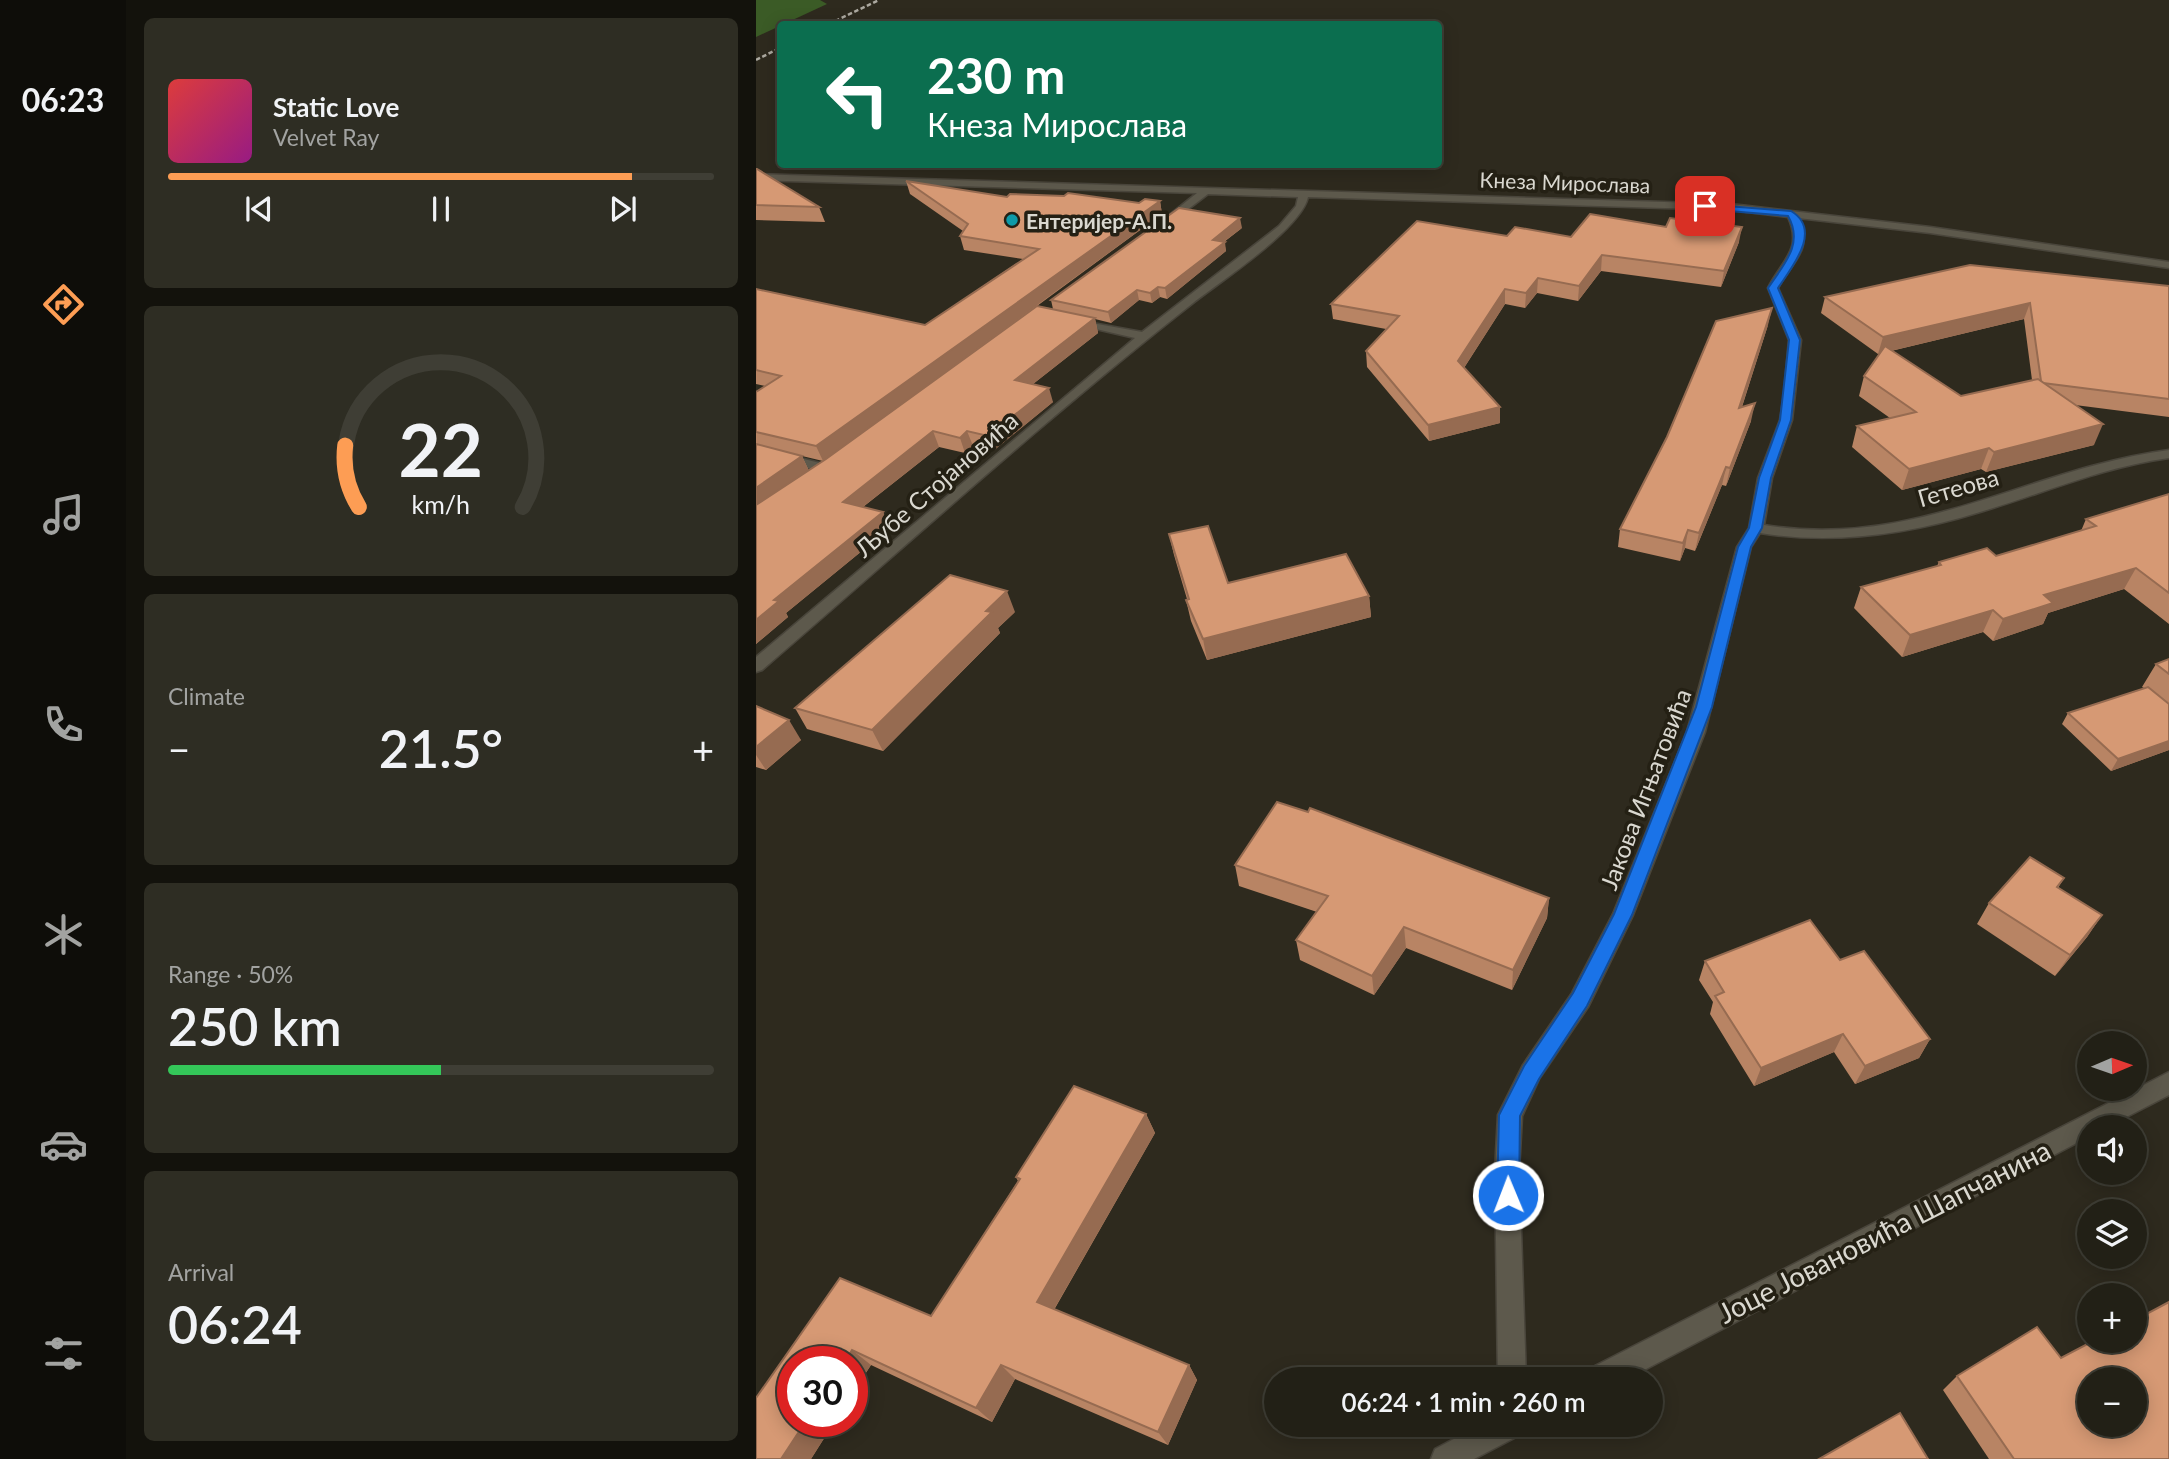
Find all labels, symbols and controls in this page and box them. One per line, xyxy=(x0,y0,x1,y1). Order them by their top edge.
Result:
text: 230 m xyxy=(927,46,1065,104)
icon: left xyxy=(812,49,903,140)
text: 06:23 xyxy=(22,80,104,119)
text: Static Love xyxy=(273,91,400,123)
text: Кнеза Мирослава xyxy=(927,105,1187,144)
text: Velvet Ray xyxy=(273,123,379,151)
street label: Кнеза Мирослава xyxy=(1479,167,1651,197)
pin xyxy=(1675,176,1735,236)
icon: arrive xyxy=(1686,187,1724,225)
icon: previous xyxy=(240,190,278,228)
icon: pause xyxy=(422,190,460,228)
icon: next xyxy=(604,190,642,228)
place label: Ентеријер-А.П. xyxy=(1026,208,1172,233)
marker: Ентеријер-А.П. xyxy=(1004,212,1020,228)
icon: directions xyxy=(39,280,88,329)
street label: Љубе Стојановића xyxy=(848,405,1023,563)
text: 22 xyxy=(399,406,483,494)
street label: Гетеова xyxy=(1914,462,2002,512)
text: km/h xyxy=(412,489,470,519)
icon: music xyxy=(39,490,88,539)
text: Climate xyxy=(168,682,245,710)
street label: Јакова Игњатовића xyxy=(1593,685,1697,893)
icon: phone xyxy=(39,700,88,749)
text: 21.5° xyxy=(379,717,503,779)
text: − xyxy=(168,726,190,772)
text: + xyxy=(692,726,714,772)
icon: climate xyxy=(39,910,88,959)
text: Range · 50% xyxy=(168,960,293,988)
text: 250 km xyxy=(168,995,342,1057)
north arrow xyxy=(2077,1031,2147,1101)
map controls xyxy=(2077,1031,2147,1437)
button: sound xyxy=(2077,1115,2147,1185)
icon: car xyxy=(39,1120,88,1169)
street label: Јоце Јовановића Шапчанина xyxy=(1712,1132,2056,1330)
position arrow xyxy=(1471,1158,1545,1232)
button: layers xyxy=(2077,1199,2147,1269)
text: Arrival xyxy=(168,1258,234,1286)
button: + xyxy=(2077,1283,2147,1353)
text: 06:24 xyxy=(168,1293,302,1355)
icon: filters xyxy=(39,1329,88,1378)
speed limit sign: 30 xyxy=(777,1346,868,1437)
button: − xyxy=(2077,1367,2147,1437)
text: 06:24 · 1 min · 260 m xyxy=(1341,1386,1586,1418)

